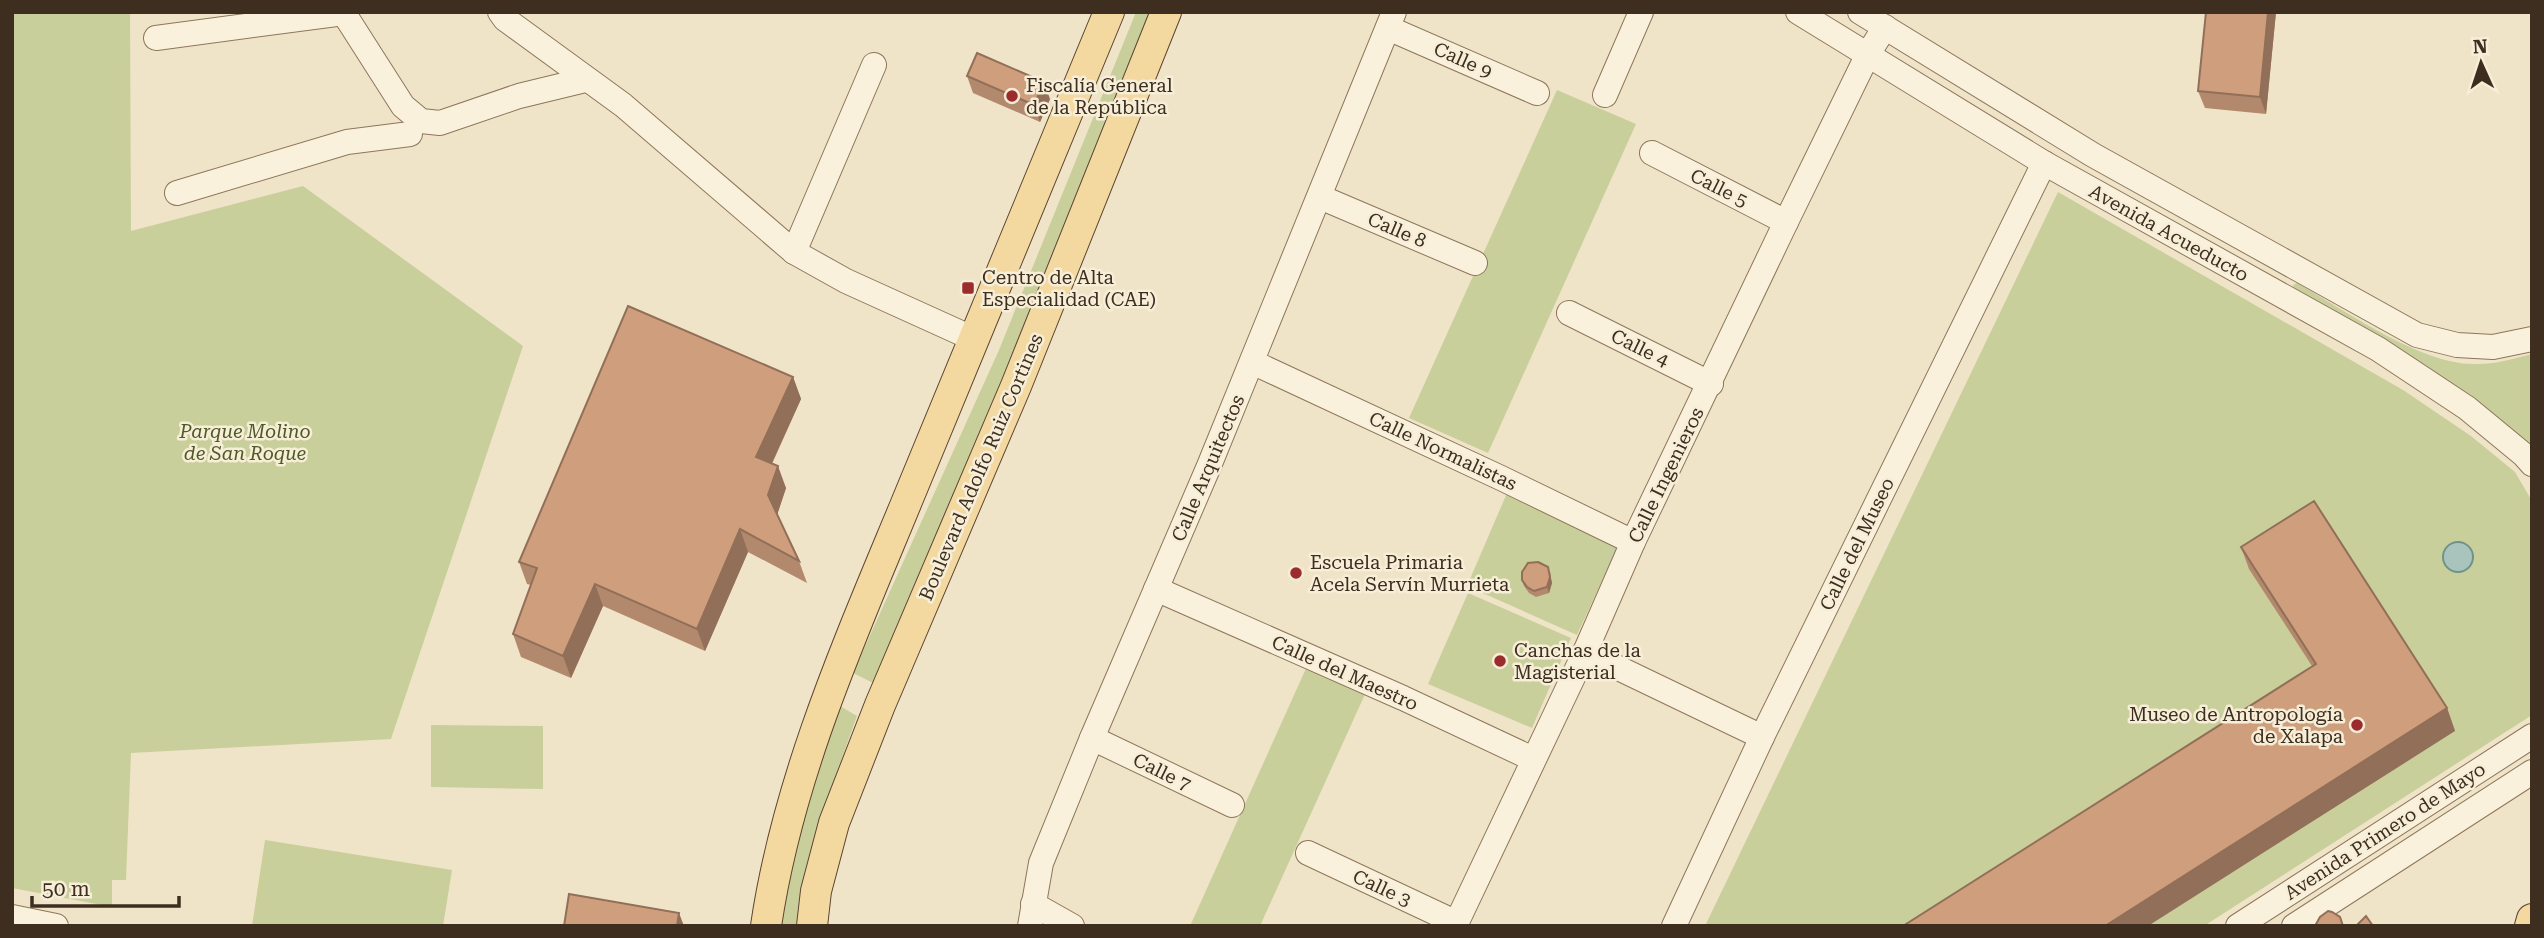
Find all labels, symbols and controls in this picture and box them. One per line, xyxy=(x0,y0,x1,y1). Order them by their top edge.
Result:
north arrow xyxy=(2446,28,2516,98)
text: N xyxy=(2472,35,2488,58)
street label: Calle 9 xyxy=(1430,37,1496,83)
place label: Fiscalía General de la República xyxy=(1026,74,1173,119)
marker: Fiscalía General de la República xyxy=(1004,88,1020,104)
street label: Calle 5 xyxy=(1686,164,1752,212)
street label: Avenida Acueducto xyxy=(2085,180,2253,286)
street label: Calle 8 xyxy=(1364,207,1430,253)
place label: Centro de Alta Especialidad (CAE) xyxy=(982,266,1156,311)
marker: Centro de Alta Especialidad (CAE) xyxy=(960,280,976,296)
street label: Calle 4 xyxy=(1607,324,1673,372)
street label: Boulevard Adolfo Ruiz Cortines xyxy=(914,330,1048,604)
street label: Calle Arquitectos xyxy=(1167,391,1249,545)
street label: Calle Ingenieros xyxy=(1623,403,1709,547)
street label: Calle Normalistas xyxy=(1365,407,1521,495)
park label: Parque Molino de San Roque xyxy=(178,420,311,465)
street label: Calle del Museo xyxy=(1815,474,1899,614)
place label: Escuela Primaria Acela Servín Murrieta xyxy=(1310,551,1510,596)
marker: Escuela Primaria Acela Servín Murrieta xyxy=(1288,565,1304,581)
street label: Calle del Maestro xyxy=(1268,630,1422,716)
place label: Canchas de la Magisterial xyxy=(1514,639,1641,684)
marker: Canchas de la Magisterial xyxy=(1492,653,1508,669)
place label: Museo de Antropología de Xalapa xyxy=(2129,703,2344,748)
marker: Museo de Antropología de Xalapa xyxy=(2349,717,2365,733)
street label: Calle 7 xyxy=(1129,748,1195,796)
street label: Avenida Primero de Mayo xyxy=(2280,757,2490,905)
scale bar xyxy=(32,864,178,908)
street label: Calle 3 xyxy=(1349,865,1415,911)
text: 50 m xyxy=(42,877,90,901)

